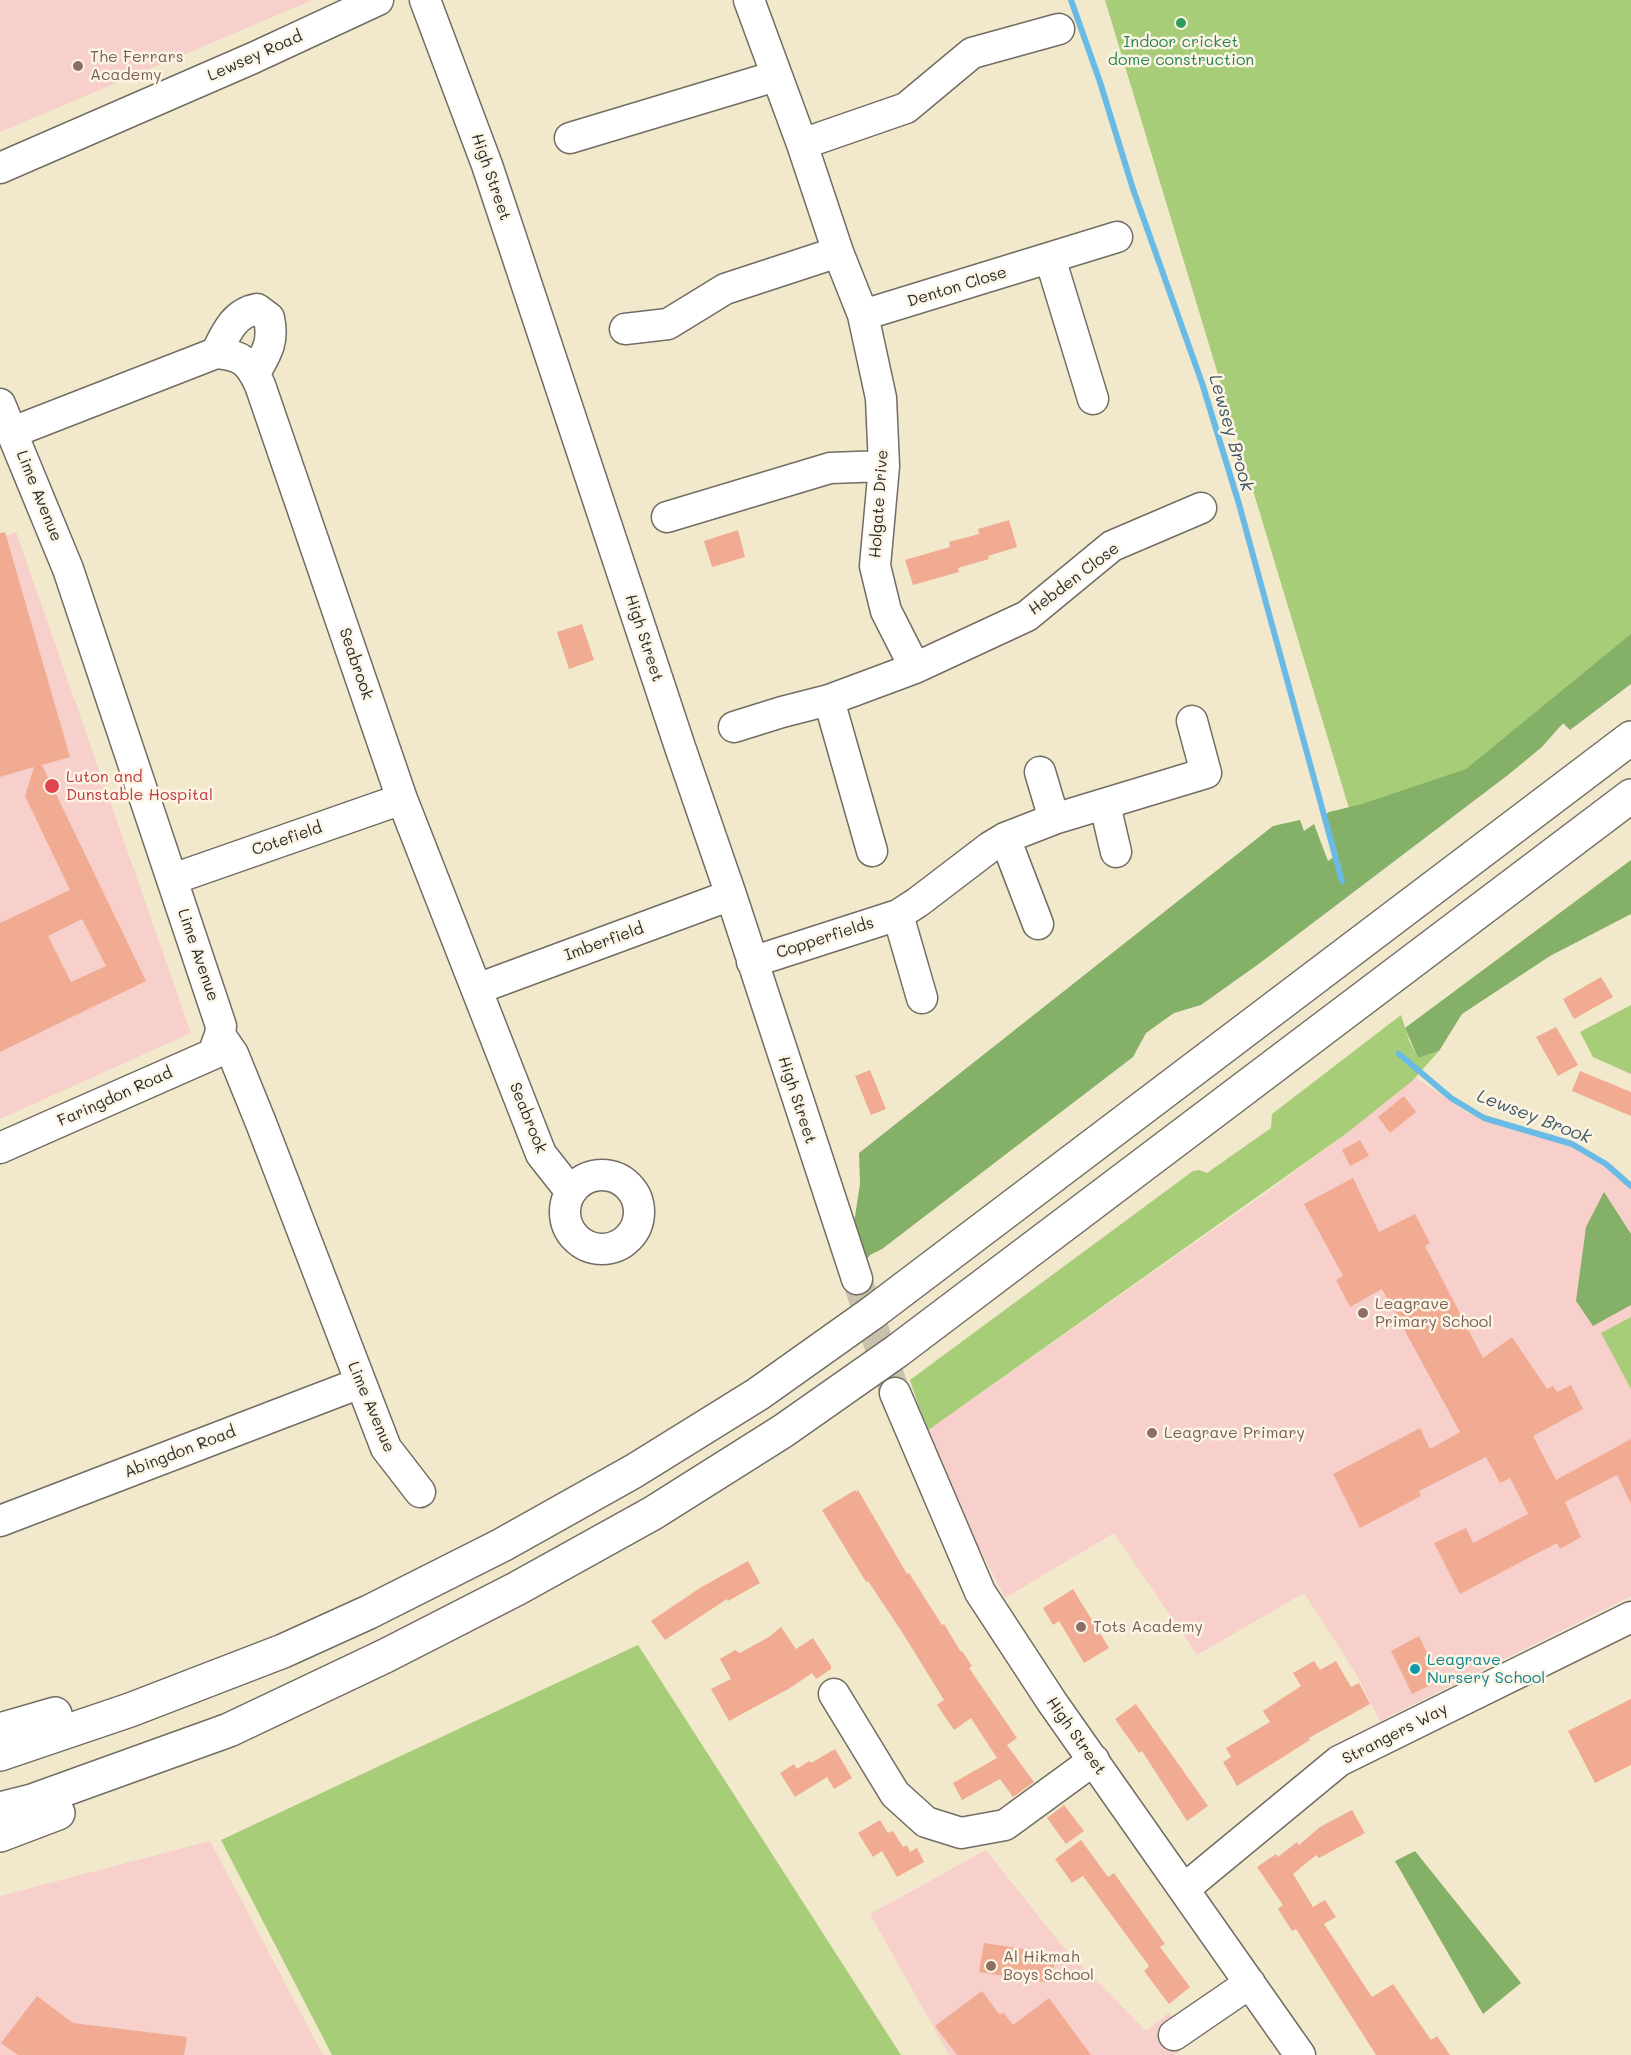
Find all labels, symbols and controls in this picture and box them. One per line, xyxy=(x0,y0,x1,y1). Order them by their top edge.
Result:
marker: Indoor cricket dome construction xyxy=(1174,16,1188,30)
street label: Lewsey Road xyxy=(205,27,305,85)
place label: Indoor cricket dome construction xyxy=(1108,32,1254,70)
place label: The Ferrars Academy xyxy=(90,47,184,85)
marker: The Ferrars Academy xyxy=(71,59,85,73)
street label: High Street xyxy=(467,131,515,223)
street label: Denton Close xyxy=(905,263,1009,311)
water label: Lewsey Brook xyxy=(1204,372,1258,494)
street label: Lime Avenue xyxy=(12,448,66,544)
street label: Holgate Drive xyxy=(866,449,892,559)
street label: Hebden Close xyxy=(1025,539,1123,619)
street label: High Street xyxy=(621,592,667,684)
street label: Seabrook xyxy=(335,626,377,702)
place label: Luton and Dunstable Hospital xyxy=(66,767,213,805)
marker: Luton and Dunstable Hospital xyxy=(43,777,61,795)
street label: Cotefield xyxy=(249,818,325,860)
street label: Lime Avenue xyxy=(173,906,223,1004)
street label: Copperfields xyxy=(774,913,876,963)
street label: Imberfield xyxy=(562,919,646,965)
street label: High Street xyxy=(774,1054,820,1146)
street label: Faringdon Road xyxy=(55,1063,175,1131)
street label: Seabrook xyxy=(505,1080,551,1156)
water label: Lewsey Brook xyxy=(1474,1085,1594,1149)
place label: Leagrave Primary School xyxy=(1375,1294,1492,1332)
marker: Leagrave Primary School xyxy=(1356,1306,1370,1320)
street label: Lime Avenue xyxy=(343,1359,399,1455)
street label: Abingdon Road xyxy=(122,1422,238,1482)
place label: Leagrave Primary xyxy=(1164,1423,1305,1443)
marker: Leagrave Primary xyxy=(1145,1426,1159,1440)
place label: Tots Academy xyxy=(1093,1617,1203,1637)
marker: Tots Academy xyxy=(1074,1620,1088,1634)
place label: Leagrave Nursery School xyxy=(1427,1650,1545,1688)
marker: Leagrave Nursery School xyxy=(1408,1662,1422,1676)
street label: High Street xyxy=(1042,1693,1110,1779)
street label: Strangers Way xyxy=(1339,1699,1451,1769)
place label: Al Hikmah Boys School xyxy=(1003,1947,1094,1985)
marker: Al Hikmah Boys School xyxy=(984,1959,998,1973)

